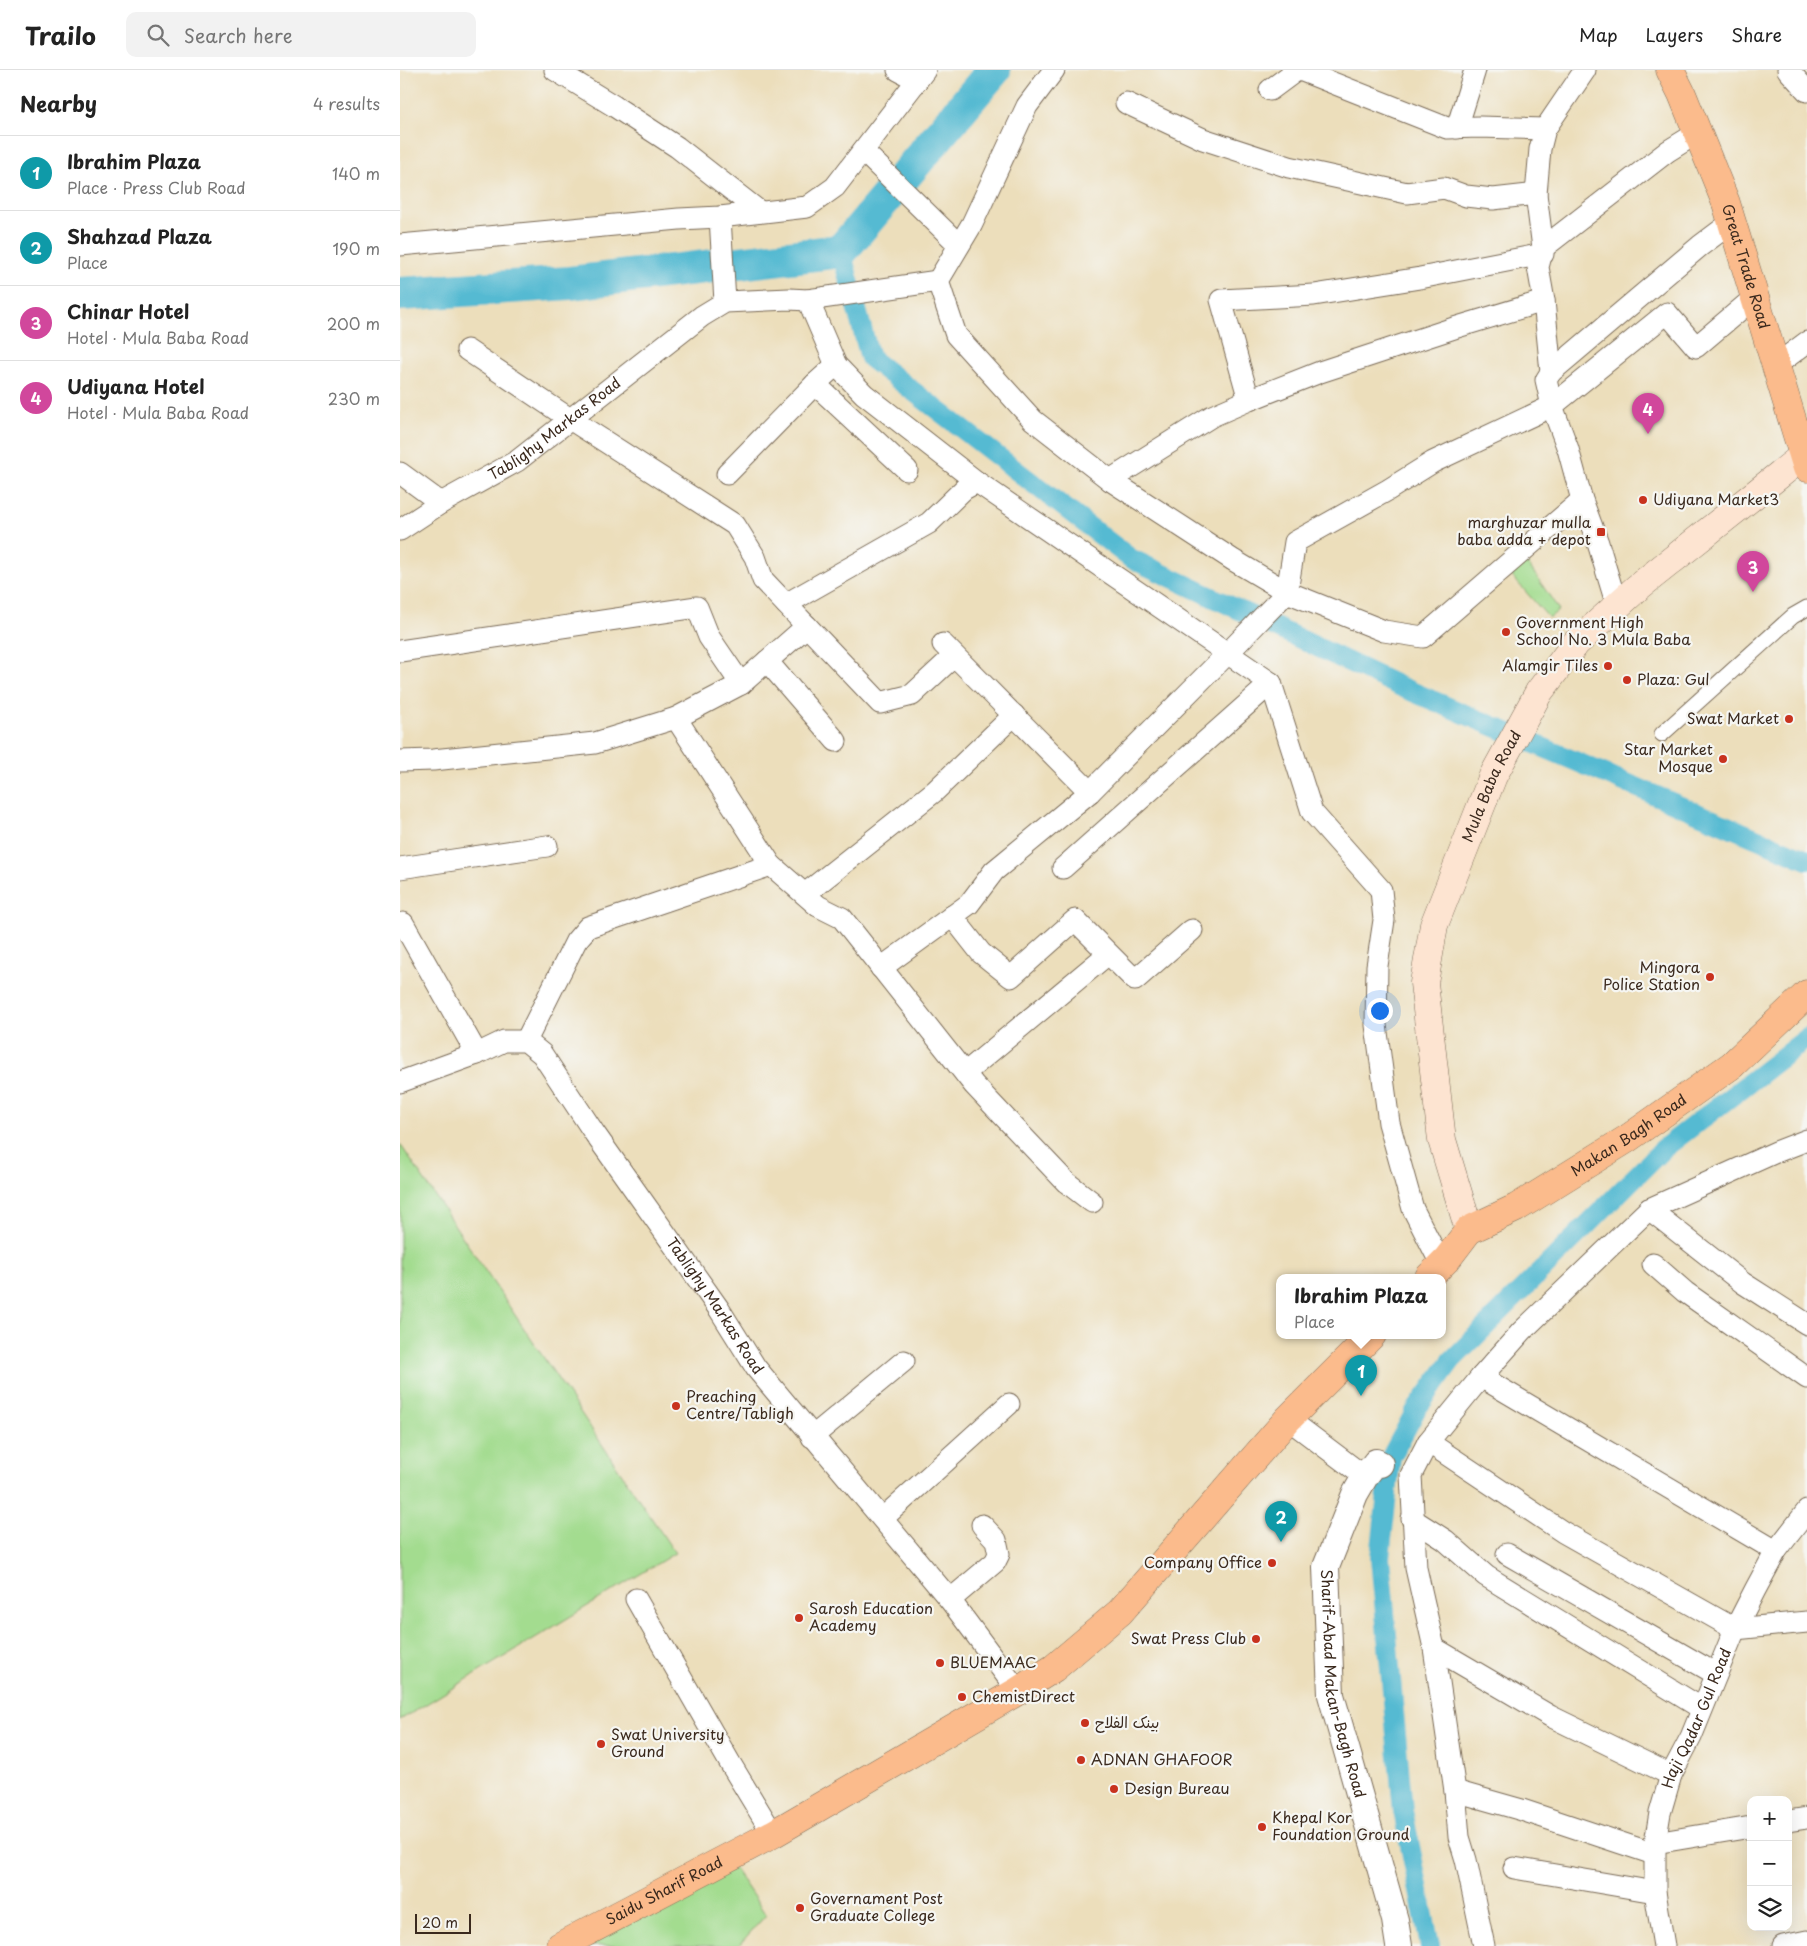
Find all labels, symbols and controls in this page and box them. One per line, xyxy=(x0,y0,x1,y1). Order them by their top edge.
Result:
search box xyxy=(126,12,476,57)
text: Trailo xyxy=(25,17,96,53)
icon: search xyxy=(144,21,172,49)
text: Search here xyxy=(184,21,292,49)
text: Map xyxy=(1579,21,1618,48)
text: Layers xyxy=(1646,21,1703,48)
text: Share xyxy=(1731,21,1782,48)
text: Nearby xyxy=(20,87,97,119)
text: 4 results xyxy=(313,91,380,115)
text: Ibrahim Plaza xyxy=(67,147,201,175)
text: 1 xyxy=(32,161,40,185)
text: 140 m xyxy=(332,161,380,185)
text: Place · Press Club Road xyxy=(67,175,246,199)
street label: Great Trade Road xyxy=(1717,201,1777,332)
text: Shahzad Plaza xyxy=(67,222,212,250)
text: 2 xyxy=(30,236,42,260)
text: 190 m xyxy=(332,236,380,260)
text: Place xyxy=(67,250,108,274)
text: Chinar Hotel xyxy=(67,297,189,325)
text: 3 xyxy=(31,311,41,335)
text: 200 m xyxy=(327,311,380,335)
text: Hotel · Mula Baba Road xyxy=(67,325,249,349)
street label: Tablighy Markas Road xyxy=(483,371,625,485)
text: Udiyana Hotel xyxy=(67,372,204,400)
text: 4 xyxy=(31,386,41,410)
text: 230 m xyxy=(328,386,380,410)
pin: 4 xyxy=(1632,393,1664,434)
text: Hotel · Mula Baba Road xyxy=(67,400,249,424)
place label: Udiyana Market3 xyxy=(1653,487,1779,510)
marker: Udiyana Market3 xyxy=(1637,494,1649,506)
place label: marghuzar mulla baba adda + depot xyxy=(1457,510,1592,550)
marker: marghuzar mulla baba adda + depot xyxy=(1595,526,1607,538)
pin: 3 xyxy=(1737,551,1769,592)
place label: Government High School No. 3 Mula Baba xyxy=(1516,610,1691,650)
marker: Government High School No. 3 Mula Baba xyxy=(1500,626,1512,638)
place label: Alamgir Tiles xyxy=(1502,653,1598,676)
marker: Alamgir Tiles xyxy=(1602,660,1614,672)
place label: Plaza: Gul xyxy=(1637,667,1709,690)
marker: Plaza: Gul xyxy=(1621,674,1633,686)
place label: Swat Market xyxy=(1687,706,1779,729)
marker: Swat Market xyxy=(1783,713,1795,725)
street label: Mula Baba Road xyxy=(1455,726,1526,845)
place label: Star Market Mosque xyxy=(1624,737,1713,777)
marker: Star Market Mosque xyxy=(1717,753,1729,765)
place label: Mingora Police Station xyxy=(1603,955,1701,995)
marker: Mingora Police Station xyxy=(1704,971,1716,983)
your location xyxy=(1367,998,1393,1024)
street label: Makan Bagh Road xyxy=(1566,1087,1691,1181)
street label: Tablighy Markas Road xyxy=(662,1232,770,1379)
popup xyxy=(1276,1274,1446,1339)
text: Ibrahim Plaza xyxy=(1294,1281,1428,1309)
text: Place xyxy=(1294,1309,1335,1333)
pin: 1 xyxy=(1345,1355,1377,1396)
place label: Preaching Centre/Tabligh xyxy=(686,1384,794,1424)
marker: Preaching Centre/Tabligh xyxy=(670,1400,682,1412)
pin: 2 xyxy=(1265,1501,1297,1542)
place label: Company Office xyxy=(1144,1550,1262,1573)
marker: Company Office xyxy=(1266,1557,1278,1569)
street label: Sharif-Abad Makan-Bagh Road xyxy=(1316,1569,1373,1800)
place label: Sarosh Education Academy xyxy=(809,1596,933,1636)
marker: Sarosh Education Academy xyxy=(793,1612,805,1624)
place label: Swat Press Club xyxy=(1131,1626,1246,1649)
marker: Swat Press Club xyxy=(1250,1633,1262,1645)
street label: Haji Qadar Gul Road xyxy=(1655,1644,1736,1791)
place label: BLUEMAAC xyxy=(950,1650,1037,1673)
marker: BLUEMAAC xyxy=(934,1657,946,1669)
place label: ChemistDirect xyxy=(972,1684,1075,1707)
marker: ChemistDirect xyxy=(956,1691,968,1703)
place label: بینک الفلاح xyxy=(1095,1710,1159,1733)
marker: بینک الفلاح xyxy=(1079,1717,1091,1729)
place label: Swat University Ground xyxy=(611,1722,725,1762)
marker: Swat University Ground xyxy=(595,1738,607,1750)
place label: ADNAN GHAFOOR xyxy=(1091,1747,1233,1770)
marker: ADNAN GHAFOOR xyxy=(1075,1754,1087,1766)
place label: Design Bureau xyxy=(1124,1776,1230,1799)
marker: Design Bureau xyxy=(1108,1783,1120,1795)
map controls xyxy=(1747,1796,1792,1931)
button: + xyxy=(1747,1796,1792,1841)
place label: Khepal Kor Foundation Ground xyxy=(1272,1805,1410,1845)
marker: Khepal Kor Foundation Ground xyxy=(1256,1821,1268,1833)
button: − xyxy=(1747,1841,1792,1886)
street label: Saidu Sharif Road xyxy=(601,1850,726,1930)
place label: Governament Post Graduate College xyxy=(810,1886,943,1926)
button: layers xyxy=(1747,1886,1792,1931)
marker: Governament Post Graduate College xyxy=(794,1902,806,1914)
scale bar xyxy=(415,1911,471,1934)
text: 20 m xyxy=(422,1912,458,1933)

